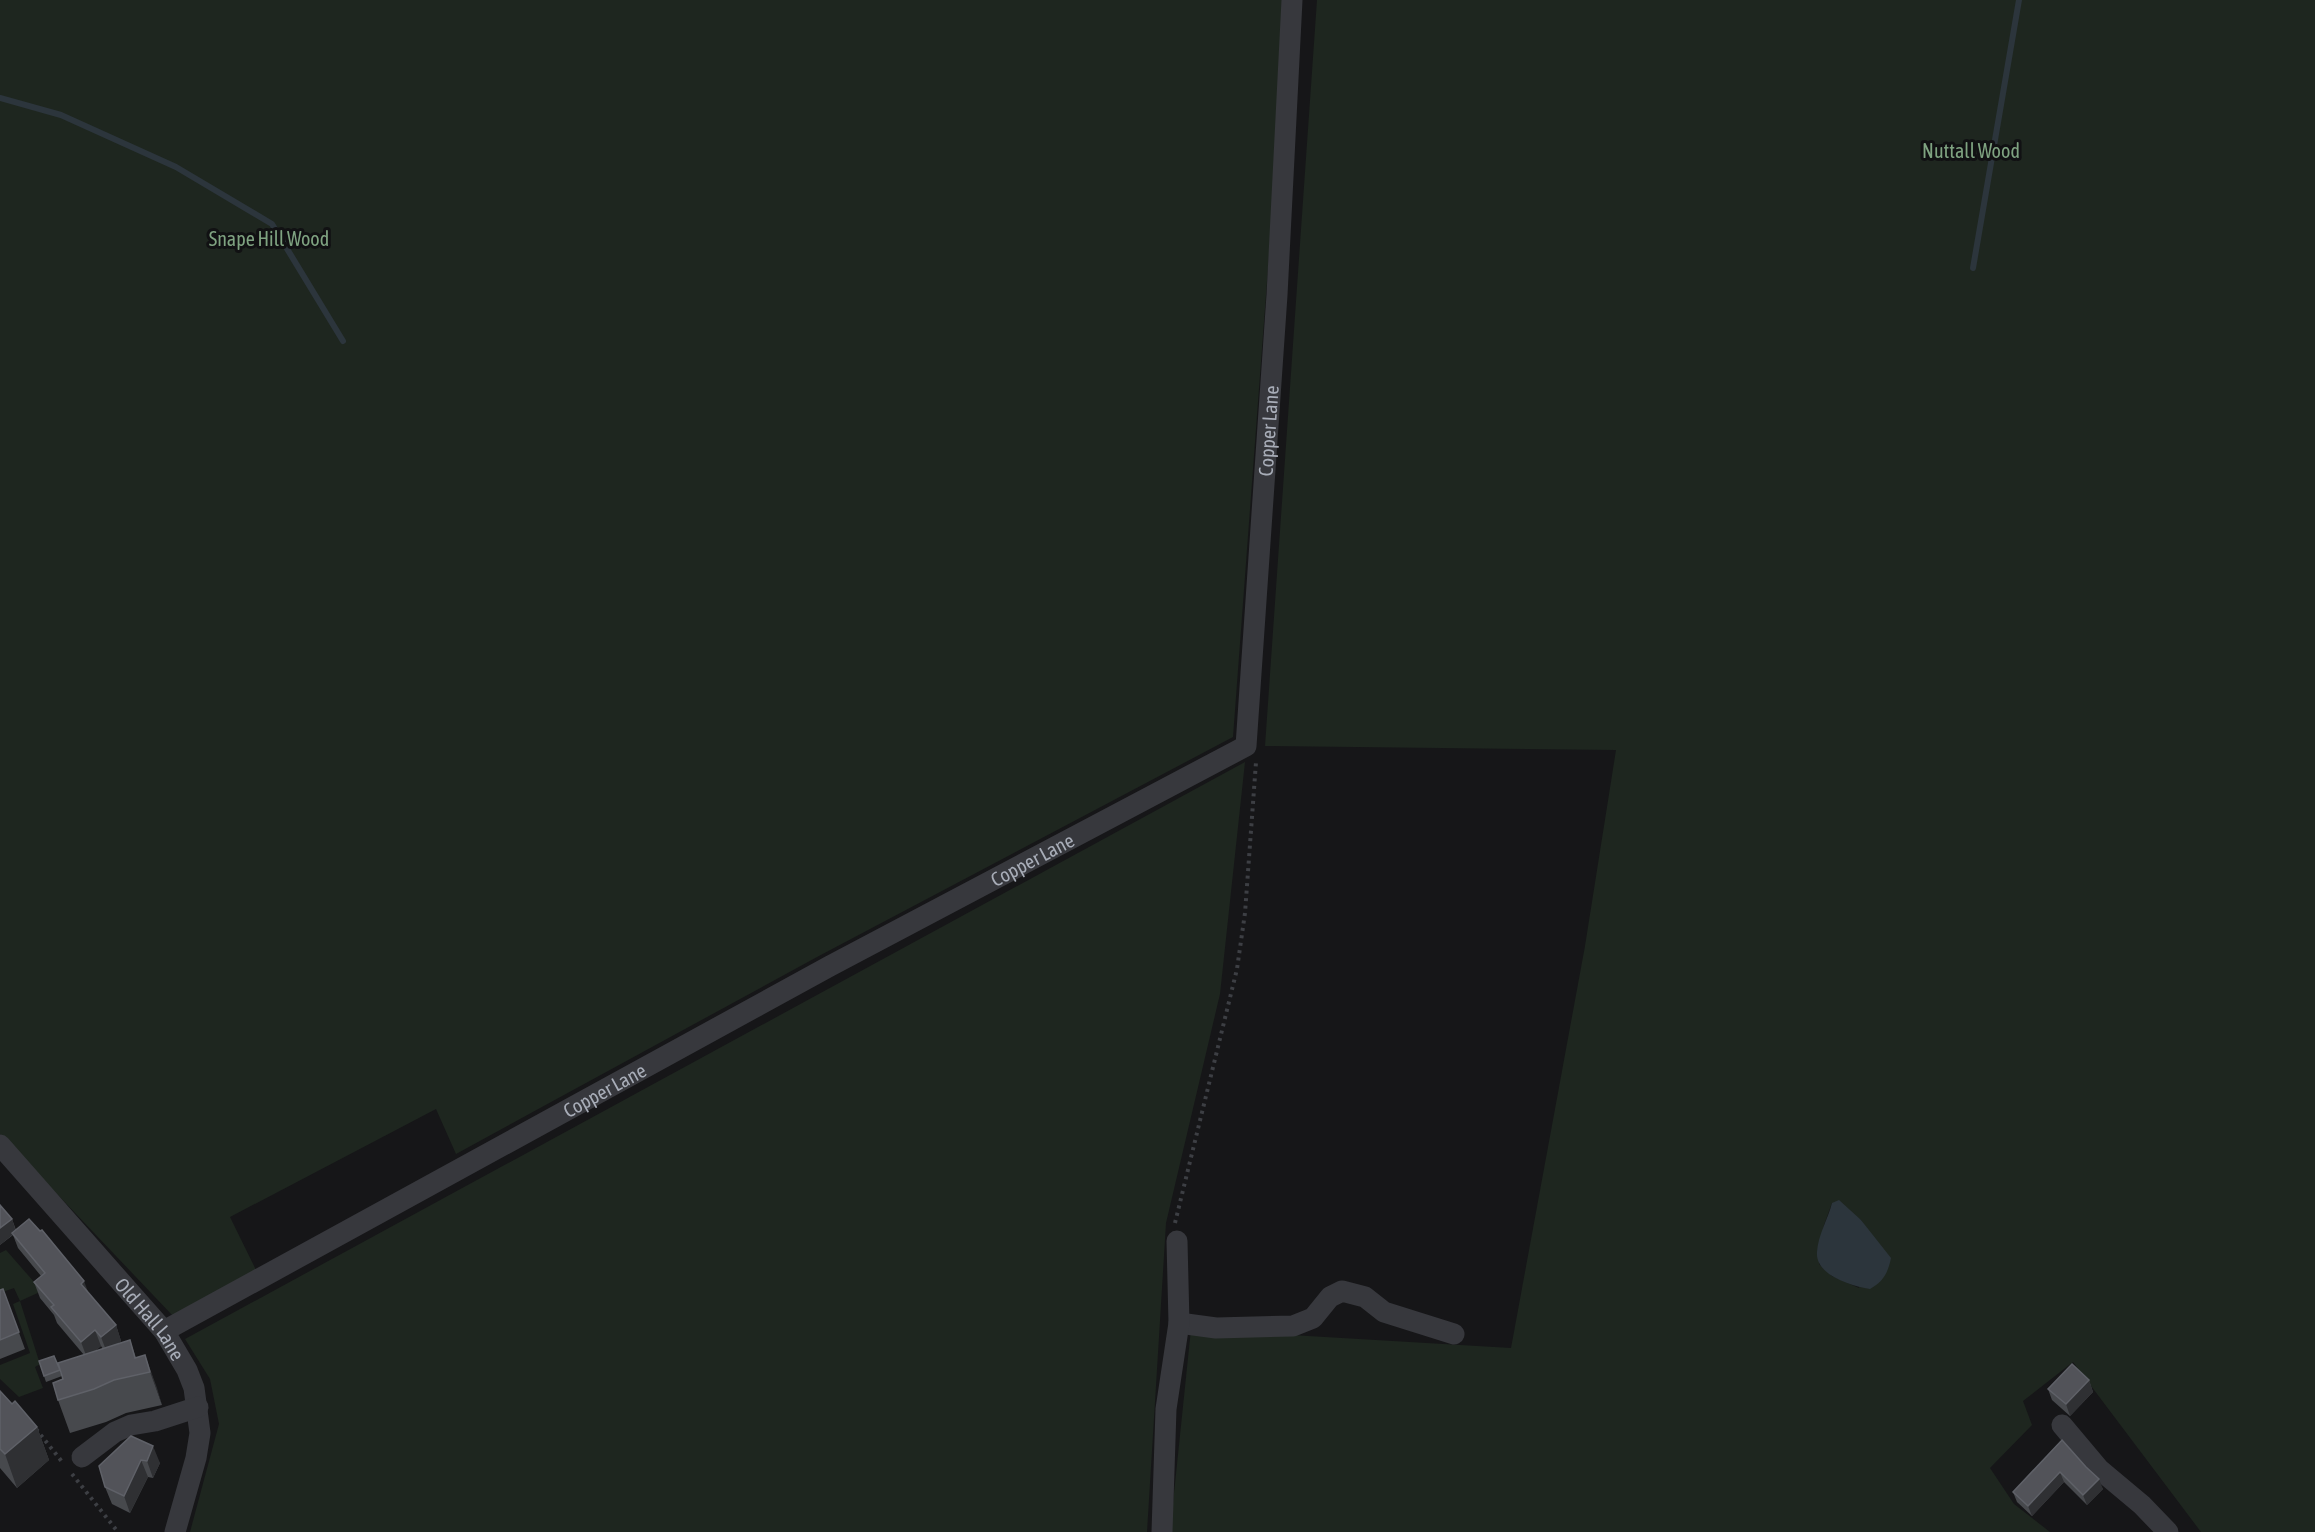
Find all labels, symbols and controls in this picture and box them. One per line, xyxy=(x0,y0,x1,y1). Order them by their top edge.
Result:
park label: Nuttall Wood xyxy=(1922,139,2020,162)
park label: Snape Hill Wood xyxy=(209,227,329,250)
street label: Copper Lane xyxy=(1253,385,1282,477)
street label: Copper Lane xyxy=(986,828,1078,891)
street label: Copper Lane xyxy=(559,1058,650,1122)
street label: Old Hall Lane xyxy=(111,1273,190,1364)

